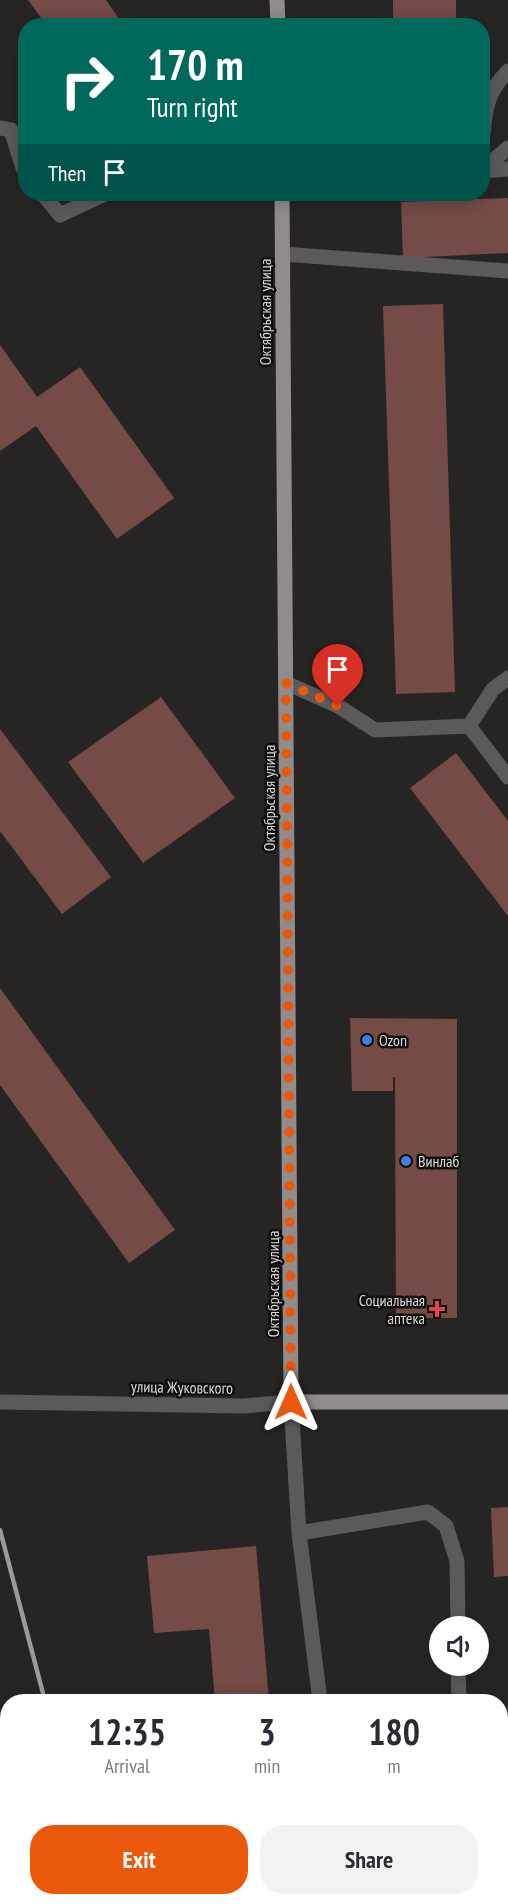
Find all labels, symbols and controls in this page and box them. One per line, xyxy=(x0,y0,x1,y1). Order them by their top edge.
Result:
text: 170 m xyxy=(147,37,244,92)
icon: right xyxy=(48,42,126,120)
text: Turn right xyxy=(147,90,238,124)
icon: arrive xyxy=(98,156,131,189)
text: Then xyxy=(48,159,86,187)
street label: Октябрьская улица xyxy=(255,259,275,365)
pin xyxy=(312,644,363,706)
icon: arrive xyxy=(321,653,354,686)
street label: Октябрьская улица xyxy=(259,745,279,851)
place label: Ozon xyxy=(379,1030,407,1050)
marker: Ozon xyxy=(360,1033,374,1047)
place label: Винлаб xyxy=(418,1151,459,1171)
marker: Винлаб xyxy=(399,1154,413,1168)
street label: Октябрьская улица xyxy=(263,1231,283,1337)
place label: Социальная аптека xyxy=(359,1290,425,1328)
marker: Социальная аптека xyxy=(430,1302,444,1316)
position arrow xyxy=(259,1370,323,1434)
street label: улица Жуковского xyxy=(131,1376,233,1398)
map controls xyxy=(429,1616,489,1676)
button: sound xyxy=(429,1616,489,1676)
text: 12:35 xyxy=(88,1708,166,1755)
text: 3 xyxy=(258,1708,276,1755)
text: 180 xyxy=(368,1708,420,1755)
text: Arrival xyxy=(104,1753,150,1779)
text: min xyxy=(254,1753,280,1779)
text: m xyxy=(388,1753,401,1779)
button: Exit xyxy=(30,1825,248,1894)
button: Share xyxy=(260,1825,478,1894)

